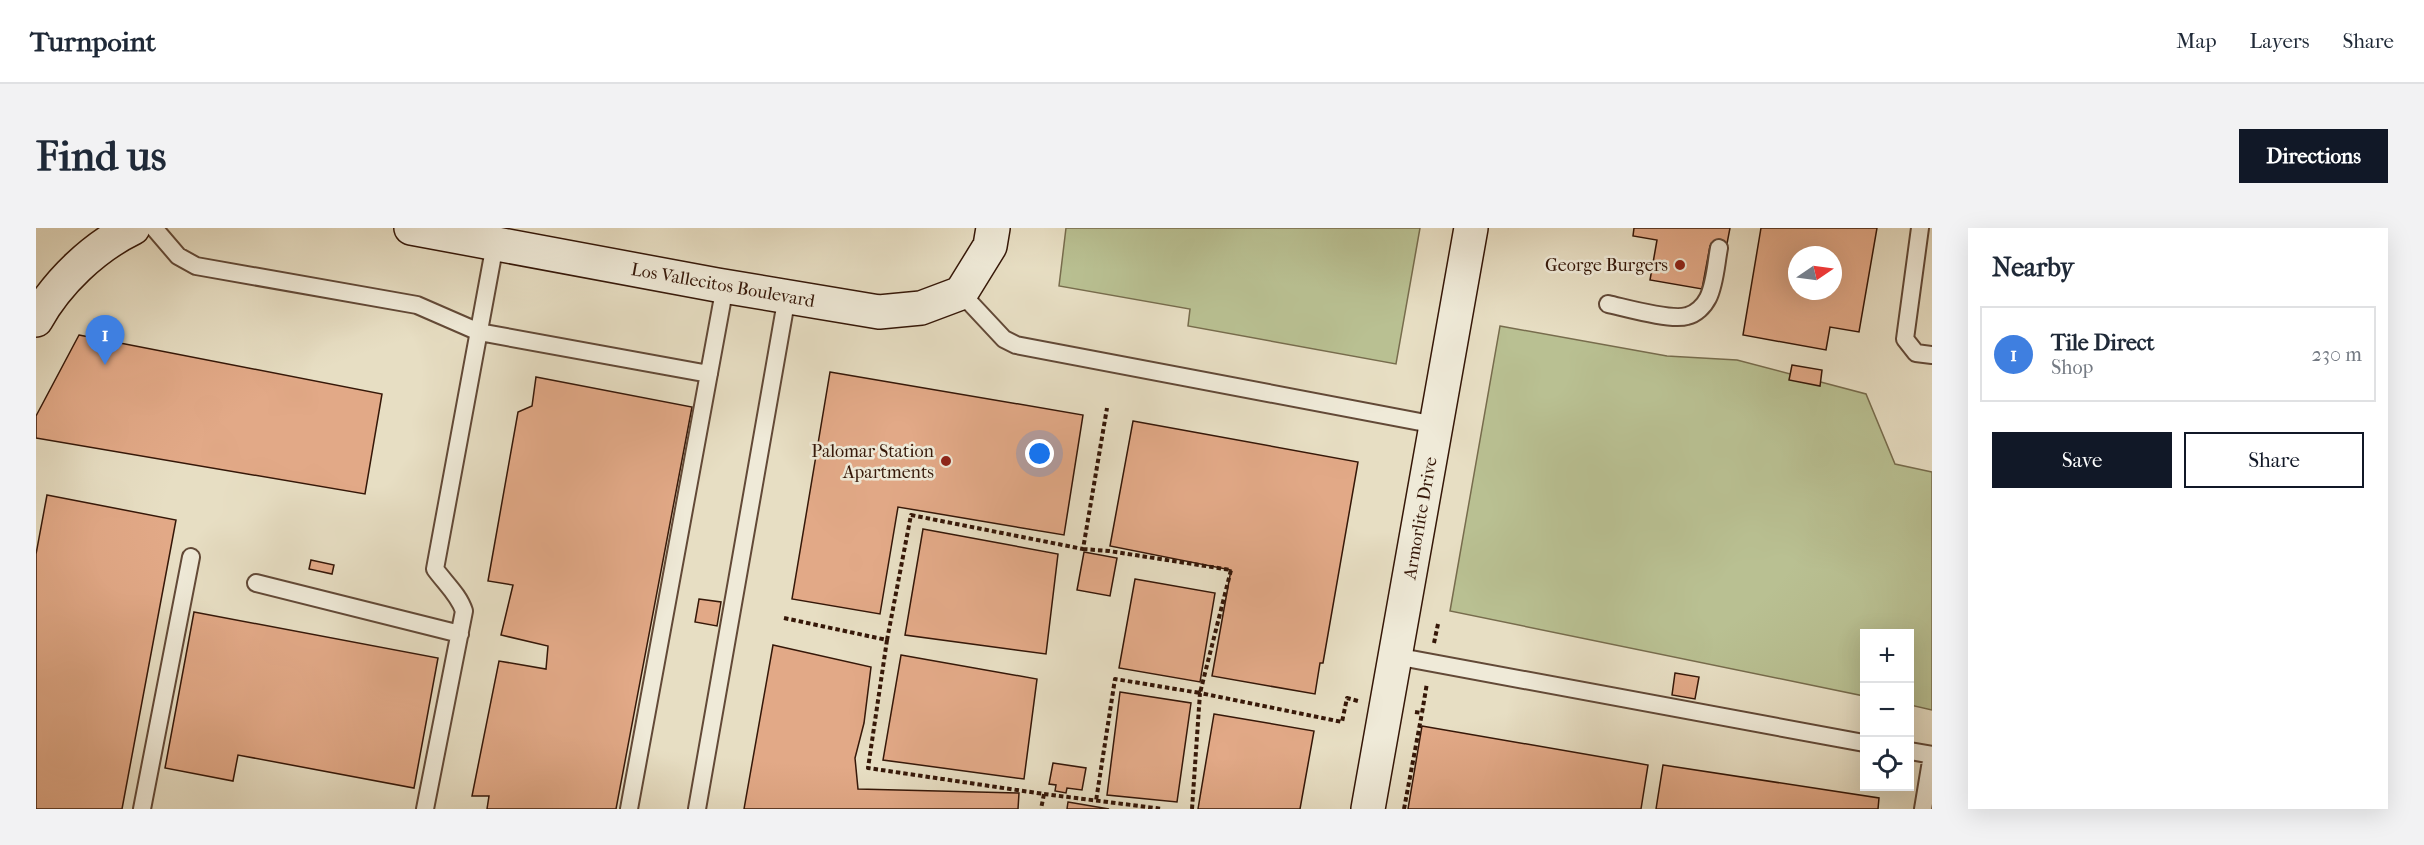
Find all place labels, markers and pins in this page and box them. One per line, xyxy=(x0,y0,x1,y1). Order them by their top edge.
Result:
place label: George Burgers xyxy=(1545,255,1668,276)
marker: George Burgers xyxy=(1673,258,1687,272)
pin: 1 xyxy=(86,316,124,365)
place label: Palomar Station Apartments xyxy=(811,441,935,483)
marker: Palomar Station Apartments xyxy=(939,454,953,468)

